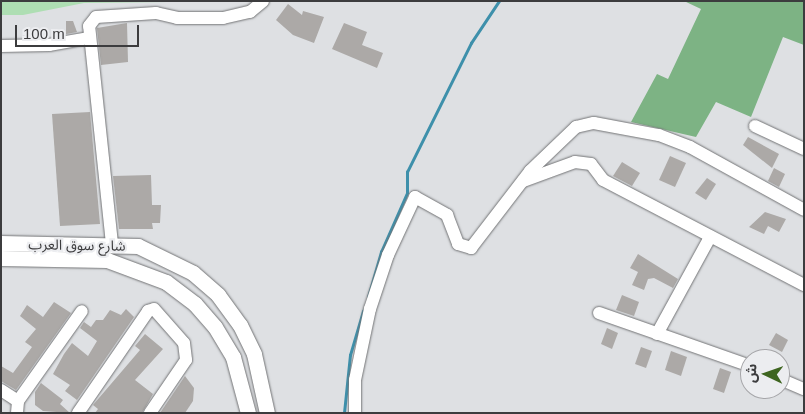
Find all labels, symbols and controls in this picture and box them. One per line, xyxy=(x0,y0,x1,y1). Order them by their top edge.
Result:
scale bar xyxy=(18,15,141,47)
text: 100 m xyxy=(23,25,65,42)
street label: شارع سوق العرب xyxy=(28,236,126,254)
north arrow xyxy=(740,349,790,399)
text: ش xyxy=(743,363,760,383)

